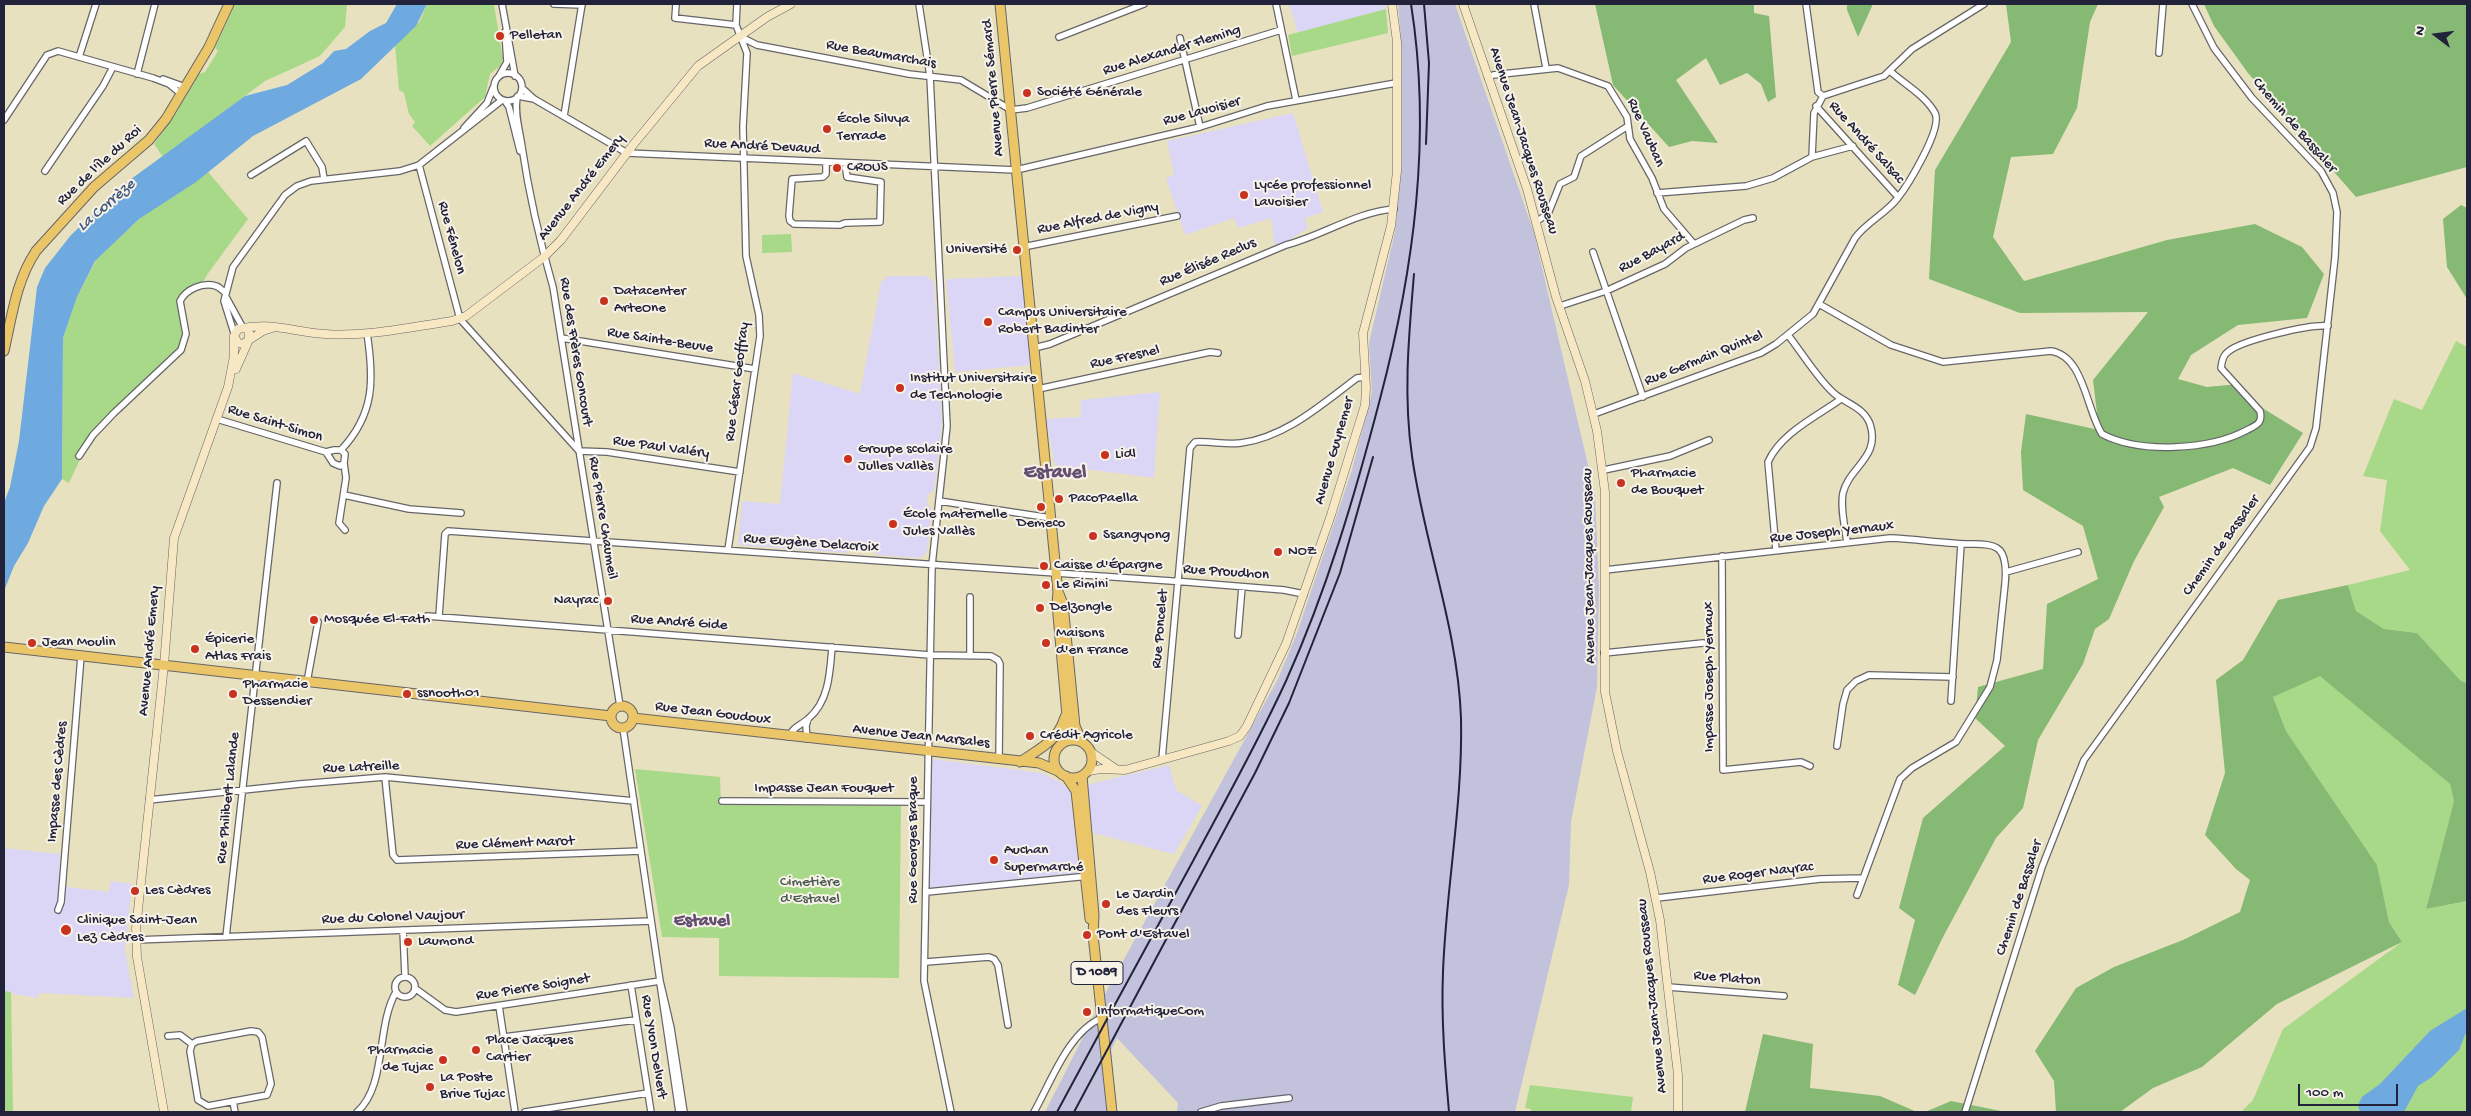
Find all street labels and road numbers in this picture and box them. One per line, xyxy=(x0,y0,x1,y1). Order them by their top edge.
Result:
street label: Avenue Pierre Sémard xyxy=(979,19,1009,157)
street label: Rue Alexander Fleming xyxy=(1101,21,1243,81)
street label: Rue Beaumarchais xyxy=(825,36,937,74)
street label: Avenue Jean-Jacques Rousseau xyxy=(1484,45,1562,237)
street label: Chemin de Bassaler xyxy=(2248,75,2340,177)
street label: Rue Lavoisier xyxy=(1161,93,1243,131)
street label: Rue Vauban xyxy=(1622,96,1668,170)
street label: Rue André Salsac xyxy=(1824,98,1908,188)
street label: Rue de l'Île du Roi xyxy=(54,122,146,210)
street label: Avenue André Emery xyxy=(535,131,629,245)
street label: Rue André Devaud xyxy=(704,135,820,159)
street label: Rue Alfred de Vigny xyxy=(1036,198,1160,240)
street label: Rue Fénelon xyxy=(433,200,469,276)
street label: Rue Bayard xyxy=(1616,228,1688,278)
street label: Rue Élisée Reclus xyxy=(1157,235,1259,291)
street label: Rue des Frères Goncourt xyxy=(554,276,596,428)
street label: Rue César Geoffray xyxy=(722,321,754,443)
street label: Rue Sainte-Beuve xyxy=(606,324,714,358)
street label: Rue Germain Quintel xyxy=(1642,327,1766,391)
street label: Rue Fresnel xyxy=(1089,342,1161,374)
street label: Avenue Guynemer xyxy=(1311,395,1359,507)
street label: Rue Saint-Simon xyxy=(225,401,325,447)
street label: Rue Paul Valéry xyxy=(612,432,710,464)
street label: Rue Pierre Chaumeil xyxy=(583,455,621,581)
street label: Avenue Jean-Jacques Rousseau xyxy=(1579,468,1601,664)
street label: Chemin de Bassaler xyxy=(2179,492,2265,600)
street label: Rue Joseph Yernaux xyxy=(1769,518,1895,548)
street label: Rue Eugène Delacroix xyxy=(743,530,879,558)
street label: Rue Proudhon xyxy=(1182,561,1270,585)
street label: Avenue André Emery xyxy=(135,585,165,717)
street label: Rue Poncelet xyxy=(1149,589,1173,669)
street label: Impasse Joseph Yernaux xyxy=(1701,602,1719,752)
street label: Rue André Gide xyxy=(630,611,728,635)
street label: Rue Jean Goudoux xyxy=(654,698,772,730)
street label: Impasse des Cèdres xyxy=(44,721,72,843)
street label: Avenue Jean Marsales xyxy=(852,721,990,753)
street label: Rue Philibert Lalande xyxy=(213,731,245,865)
street label: Rue Latreille xyxy=(322,758,400,778)
street label: Rue Georges Braque xyxy=(905,777,923,903)
street label: Impasse Jean Fouquet xyxy=(754,780,894,798)
street label: Rue Clément Marot xyxy=(455,833,575,855)
street label: Chemin de Bassaler xyxy=(1993,838,2047,958)
street label: Rue Roger Nayrac xyxy=(1702,858,1814,890)
street label: Avenue Jean-Jacques Rousseau xyxy=(1634,898,1672,1094)
street label: Rue du Colonel Vaujour xyxy=(321,907,465,929)
road number: D 1089 xyxy=(1071,961,1123,984)
street label: Rue Platon xyxy=(1693,967,1761,991)
street label: Rue Pierre Soignet xyxy=(475,970,591,1006)
street label: Rue Yvon Delvert xyxy=(636,994,670,1100)

